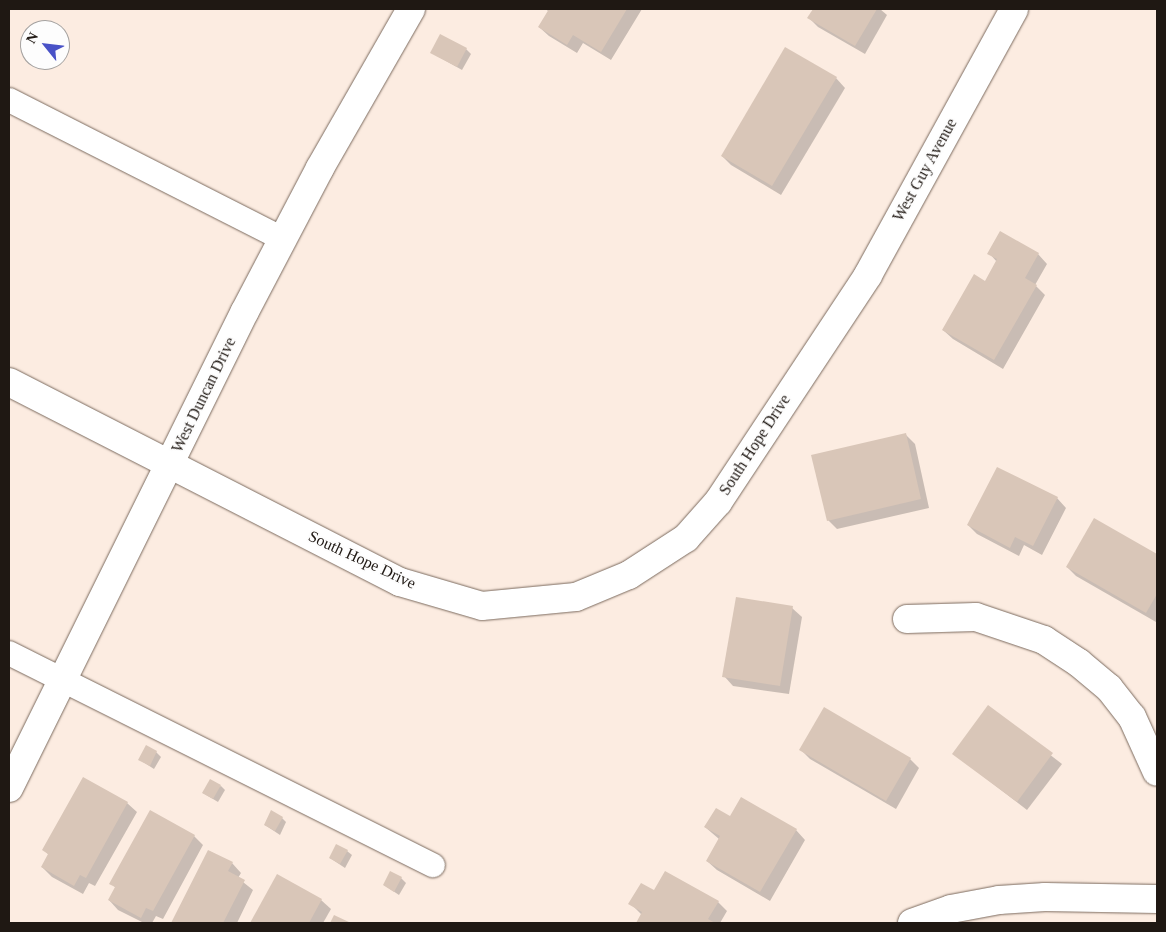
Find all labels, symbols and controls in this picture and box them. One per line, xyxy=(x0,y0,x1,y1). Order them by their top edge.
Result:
north arrow xyxy=(20,20,70,70)
text: N xyxy=(23,30,41,46)
street label: West Guy Avenue xyxy=(889,115,961,225)
street label: West Duncan Drive xyxy=(168,334,240,456)
street label: South Hope Drive xyxy=(715,391,795,499)
street label: South Hope Drive xyxy=(305,527,419,593)

